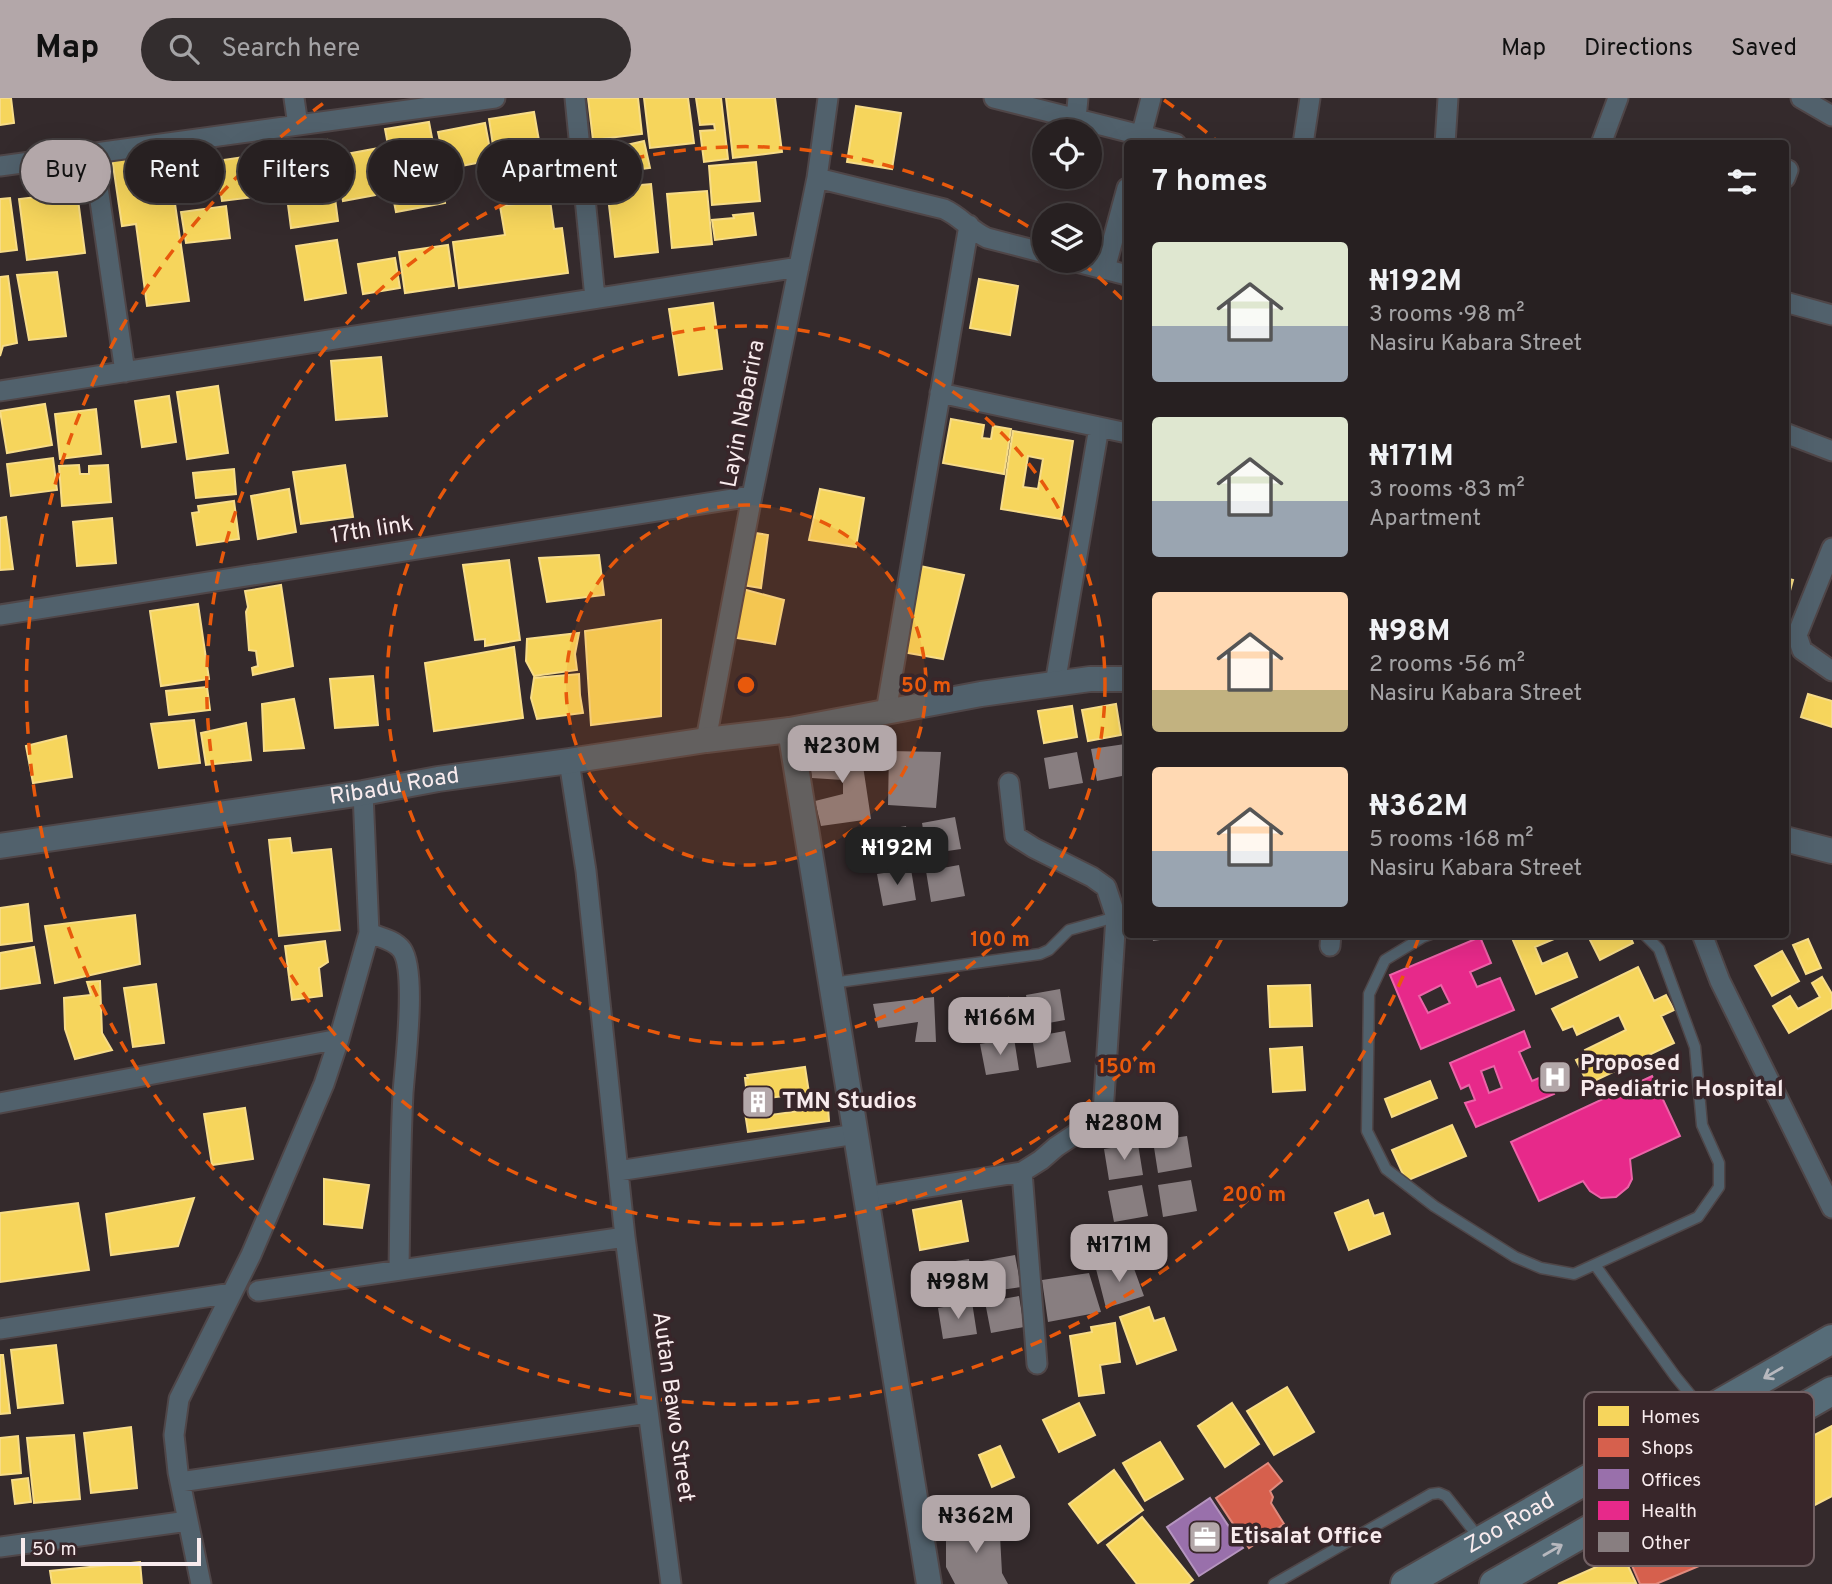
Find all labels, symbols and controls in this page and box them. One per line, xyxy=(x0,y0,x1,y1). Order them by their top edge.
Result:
search box xyxy=(141,18,631,81)
text: Map xyxy=(35,28,99,70)
icon: search xyxy=(165,30,203,68)
text: Search here xyxy=(221,33,360,66)
text: Map xyxy=(1501,34,1546,64)
text: Directions xyxy=(1584,34,1693,64)
text: Saved xyxy=(1731,34,1797,64)
map controls xyxy=(1032,119,1102,273)
button: locate xyxy=(1032,119,1102,189)
chip: Buy xyxy=(21,140,111,203)
chip: Rent xyxy=(125,140,224,203)
chip: Filters xyxy=(238,140,354,203)
chip: New xyxy=(368,140,463,203)
chip: Apartment xyxy=(477,140,642,203)
icon: filters xyxy=(1723,163,1761,201)
text: 7 homes xyxy=(1152,164,1268,201)
button: layers xyxy=(1032,203,1102,273)
text: ₦192M xyxy=(1369,264,1462,301)
icon: home xyxy=(1208,270,1292,354)
text: 3 rooms · 98 m² xyxy=(1369,301,1525,330)
text: Nasiru Kabara Street xyxy=(1369,330,1582,359)
street label: Layin Nabarira xyxy=(715,338,773,490)
text: ₦171M xyxy=(1369,439,1454,476)
icon: home xyxy=(1208,445,1292,529)
text: 3 rooms · 83 m² xyxy=(1369,476,1525,505)
text: Apartment xyxy=(1369,505,1481,534)
street label: 17th link xyxy=(329,510,415,552)
text: ₦98M xyxy=(1369,614,1451,651)
icon: home xyxy=(1208,620,1292,704)
text: 2 rooms · 56 m² xyxy=(1369,651,1525,680)
centre of rings xyxy=(734,673,758,697)
text: 50 m xyxy=(901,673,951,700)
text: Nasiru Kabara Street xyxy=(1369,680,1582,709)
pin: ₦230M xyxy=(793,726,891,785)
text: ₦230M xyxy=(804,733,880,762)
street label: Ribadu Road xyxy=(328,762,461,812)
text: ₦362M xyxy=(1369,789,1468,826)
icon: home xyxy=(1208,795,1292,879)
text: 5 rooms · 168 m² xyxy=(1369,826,1534,855)
pin: ₦192M xyxy=(848,828,946,887)
text: ₦192M xyxy=(861,835,933,864)
text: Nasiru Kabara Street xyxy=(1369,855,1582,884)
text: 100 m xyxy=(970,927,1030,954)
pin: ₦166M xyxy=(951,998,1049,1057)
text: ₦166M xyxy=(964,1005,1036,1034)
place label: Proposed Paediatric Hospital xyxy=(1580,1050,1784,1105)
text: 150 m xyxy=(1098,1054,1156,1081)
hospital icon: Proposed Paediatric Hospital xyxy=(1536,1058,1574,1096)
building icon: TMN Studios xyxy=(739,1083,777,1121)
place label: TMN Studios xyxy=(782,1088,917,1117)
pin: ₦280M xyxy=(1075,1102,1173,1162)
text: ₦280M xyxy=(1085,1110,1163,1139)
text: 200 m xyxy=(1222,1182,1286,1209)
pin: ₦171M xyxy=(1070,1224,1168,1284)
text: ₦171M xyxy=(1086,1232,1152,1261)
pin: ₦98M xyxy=(917,1262,999,1321)
text: ₦98M xyxy=(927,1269,989,1298)
street label: Autan Bawo Street xyxy=(644,1310,700,1504)
one-way arrow xyxy=(1763,1366,1783,1380)
legend xyxy=(1584,1392,1814,1566)
text: Homes xyxy=(1641,1406,1700,1430)
text: Shops xyxy=(1641,1437,1693,1461)
text: Offices xyxy=(1641,1469,1701,1493)
street label: Zoo Road xyxy=(1460,1487,1560,1561)
pin: ₦362M xyxy=(927,1496,1025,1555)
text: Health xyxy=(1641,1500,1697,1524)
text: ₦362M xyxy=(938,1503,1014,1532)
office icon: Etisalat Office xyxy=(1186,1518,1224,1556)
place label: Etisalat Office xyxy=(1230,1523,1382,1552)
text: Other xyxy=(1641,1532,1691,1556)
scale bar xyxy=(21,1535,201,1567)
text: 50 m xyxy=(32,1538,77,1562)
one-way arrow xyxy=(1543,1543,1563,1557)

